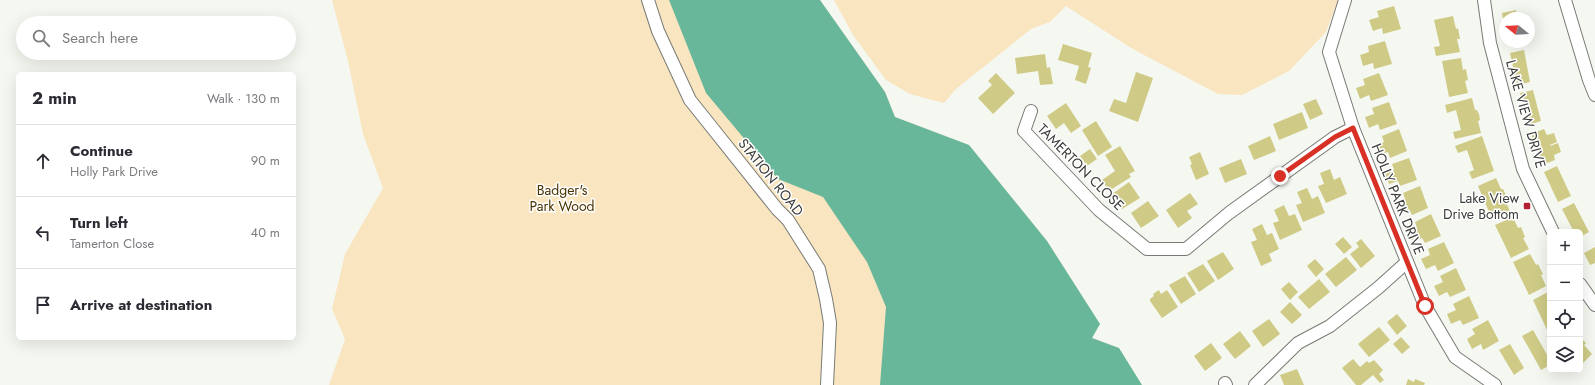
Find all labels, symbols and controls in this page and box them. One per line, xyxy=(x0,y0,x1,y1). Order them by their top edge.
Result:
north arrow xyxy=(1499,12,1535,48)
search box xyxy=(16,16,296,60)
icon: search xyxy=(30,27,52,49)
text: Search here xyxy=(62,27,138,49)
street label: LAKE VIEW DRIVE xyxy=(1501,57,1551,171)
text: 2 min xyxy=(32,86,77,110)
text: Walk · 130 m xyxy=(207,89,280,108)
street label: TAMERTON CLOSE xyxy=(1033,119,1129,215)
street label: STATION ROAD xyxy=(734,134,808,220)
text: Continue xyxy=(70,140,133,162)
street label: HOLLY PARK DRIVE xyxy=(1367,140,1429,258)
icon: ahead xyxy=(32,150,54,172)
text: 90 m xyxy=(251,151,280,170)
text: Holly Park Drive xyxy=(70,162,158,181)
route end xyxy=(1271,167,1289,185)
park label: Badger's Park Wood xyxy=(529,180,595,216)
place label: Lake View Drive Bottom xyxy=(1443,188,1519,224)
marker: Lake View Drive Bottom xyxy=(1522,201,1532,211)
text: Turn left xyxy=(70,212,128,234)
icon: left xyxy=(32,222,54,244)
text: 40 m xyxy=(251,223,280,242)
map controls xyxy=(1547,229,1583,373)
button: + xyxy=(1547,229,1583,265)
text: Tamerton Close xyxy=(70,234,154,253)
button: − xyxy=(1547,265,1583,301)
icon: arrive xyxy=(32,294,54,316)
text: Arrive at destination xyxy=(70,294,212,316)
route start xyxy=(1416,297,1434,315)
button: locate xyxy=(1547,301,1583,337)
button: layers xyxy=(1547,337,1583,373)

